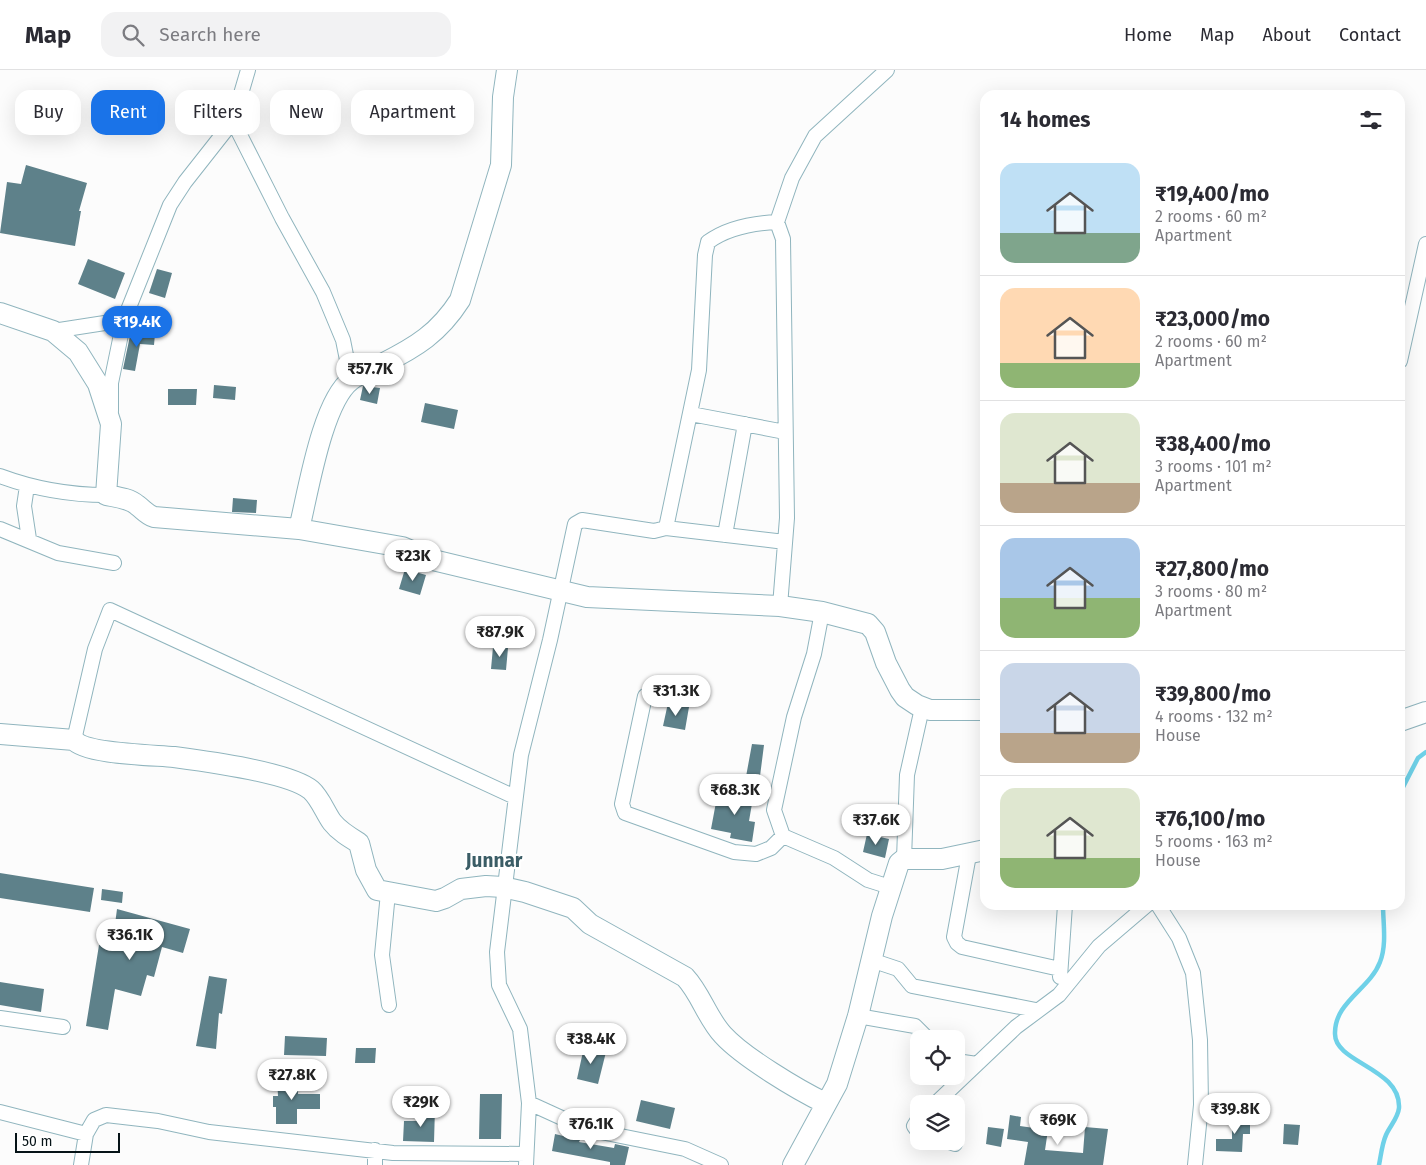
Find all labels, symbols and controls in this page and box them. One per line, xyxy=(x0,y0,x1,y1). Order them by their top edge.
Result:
search box xyxy=(101,12,451,57)
text: Map xyxy=(25,21,71,49)
icon: search xyxy=(119,21,147,49)
text: Search here xyxy=(159,23,261,46)
text: Home xyxy=(1124,24,1172,46)
text: Map xyxy=(1200,24,1234,46)
text: About xyxy=(1262,24,1311,46)
text: Contact xyxy=(1339,24,1401,46)
chip: Buy xyxy=(15,90,81,135)
chip: Rent xyxy=(91,90,165,135)
chip: Filters xyxy=(175,90,260,135)
chip: New xyxy=(270,90,341,135)
chip: Apartment xyxy=(351,90,474,135)
icon: filters xyxy=(1357,106,1385,134)
text: 14 homes xyxy=(1000,107,1090,133)
text: ₹19,400/mo xyxy=(1155,181,1269,207)
icon: home xyxy=(1040,183,1100,243)
text: 2 rooms · 60 m² xyxy=(1155,207,1267,226)
text: Apartment xyxy=(1155,226,1232,245)
pin: ₹19.4K xyxy=(96,306,178,348)
text: ₹23,000/mo xyxy=(1155,306,1270,332)
icon: home xyxy=(1040,308,1100,368)
text: ₹19.4K xyxy=(113,312,161,331)
text: 2 rooms · 60 m² xyxy=(1155,332,1267,351)
text: Apartment xyxy=(1155,351,1232,370)
pin: ₹57.7K xyxy=(329,352,411,395)
text: ₹57.7K xyxy=(347,359,393,378)
text: ₹38,400/mo xyxy=(1155,431,1271,457)
icon: home xyxy=(1040,433,1100,493)
text: 3 rooms · 101 m² xyxy=(1155,457,1272,476)
text: Apartment xyxy=(1155,476,1232,495)
pin: ₹23K xyxy=(383,540,443,582)
text: ₹23K xyxy=(395,546,431,565)
text: ₹27,800/mo xyxy=(1155,556,1269,582)
icon: home xyxy=(1040,558,1100,618)
text: 3 rooms · 80 m² xyxy=(1155,582,1267,601)
text: Apartment xyxy=(1155,601,1232,620)
pin: ₹87.9K xyxy=(459,616,541,658)
text: ₹87.9K xyxy=(476,622,524,641)
pin: ₹31.3K xyxy=(635,674,717,717)
text: ₹31.3K xyxy=(653,681,699,700)
text: ₹39,800/mo xyxy=(1155,681,1271,707)
icon: home xyxy=(1040,683,1100,743)
text: 4 rooms · 132 m² xyxy=(1155,707,1273,726)
text: House xyxy=(1155,726,1201,745)
pin: ₹68.3K xyxy=(694,774,776,816)
text: ₹68.3K xyxy=(710,780,760,799)
pin: ₹37.6K xyxy=(835,804,917,846)
text: ₹76,100/mo xyxy=(1155,806,1265,832)
icon: home xyxy=(1040,808,1100,868)
text: ₹37.6K xyxy=(852,810,900,829)
text: 5 rooms · 163 m² xyxy=(1155,832,1273,851)
district label: Junnar xyxy=(465,849,523,872)
text: House xyxy=(1155,851,1201,870)
pin: ₹36.1K xyxy=(89,918,171,961)
text: ₹36.1K xyxy=(107,925,153,944)
pin: ₹38.4K xyxy=(550,1022,632,1065)
text: ₹38.4K xyxy=(567,1029,615,1048)
map controls xyxy=(910,1030,965,1150)
button: locate xyxy=(910,1030,965,1085)
pin: ₹27.8K xyxy=(251,1058,333,1101)
text: ₹27.8K xyxy=(268,1065,316,1084)
pin: ₹29K xyxy=(391,1086,451,1128)
text: ₹29K xyxy=(403,1092,439,1111)
pin: ₹39.8K xyxy=(1194,1092,1276,1135)
button: layers xyxy=(910,1095,965,1150)
text: ₹39.8K xyxy=(1210,1099,1260,1118)
pin: ₹69K xyxy=(1028,1104,1088,1146)
pin: ₹76.1K xyxy=(550,1108,632,1150)
text: ₹69K xyxy=(1040,1110,1076,1129)
text: ₹76.1K xyxy=(569,1114,613,1133)
scale bar xyxy=(15,1130,120,1153)
text: 50 m xyxy=(22,1133,53,1150)

